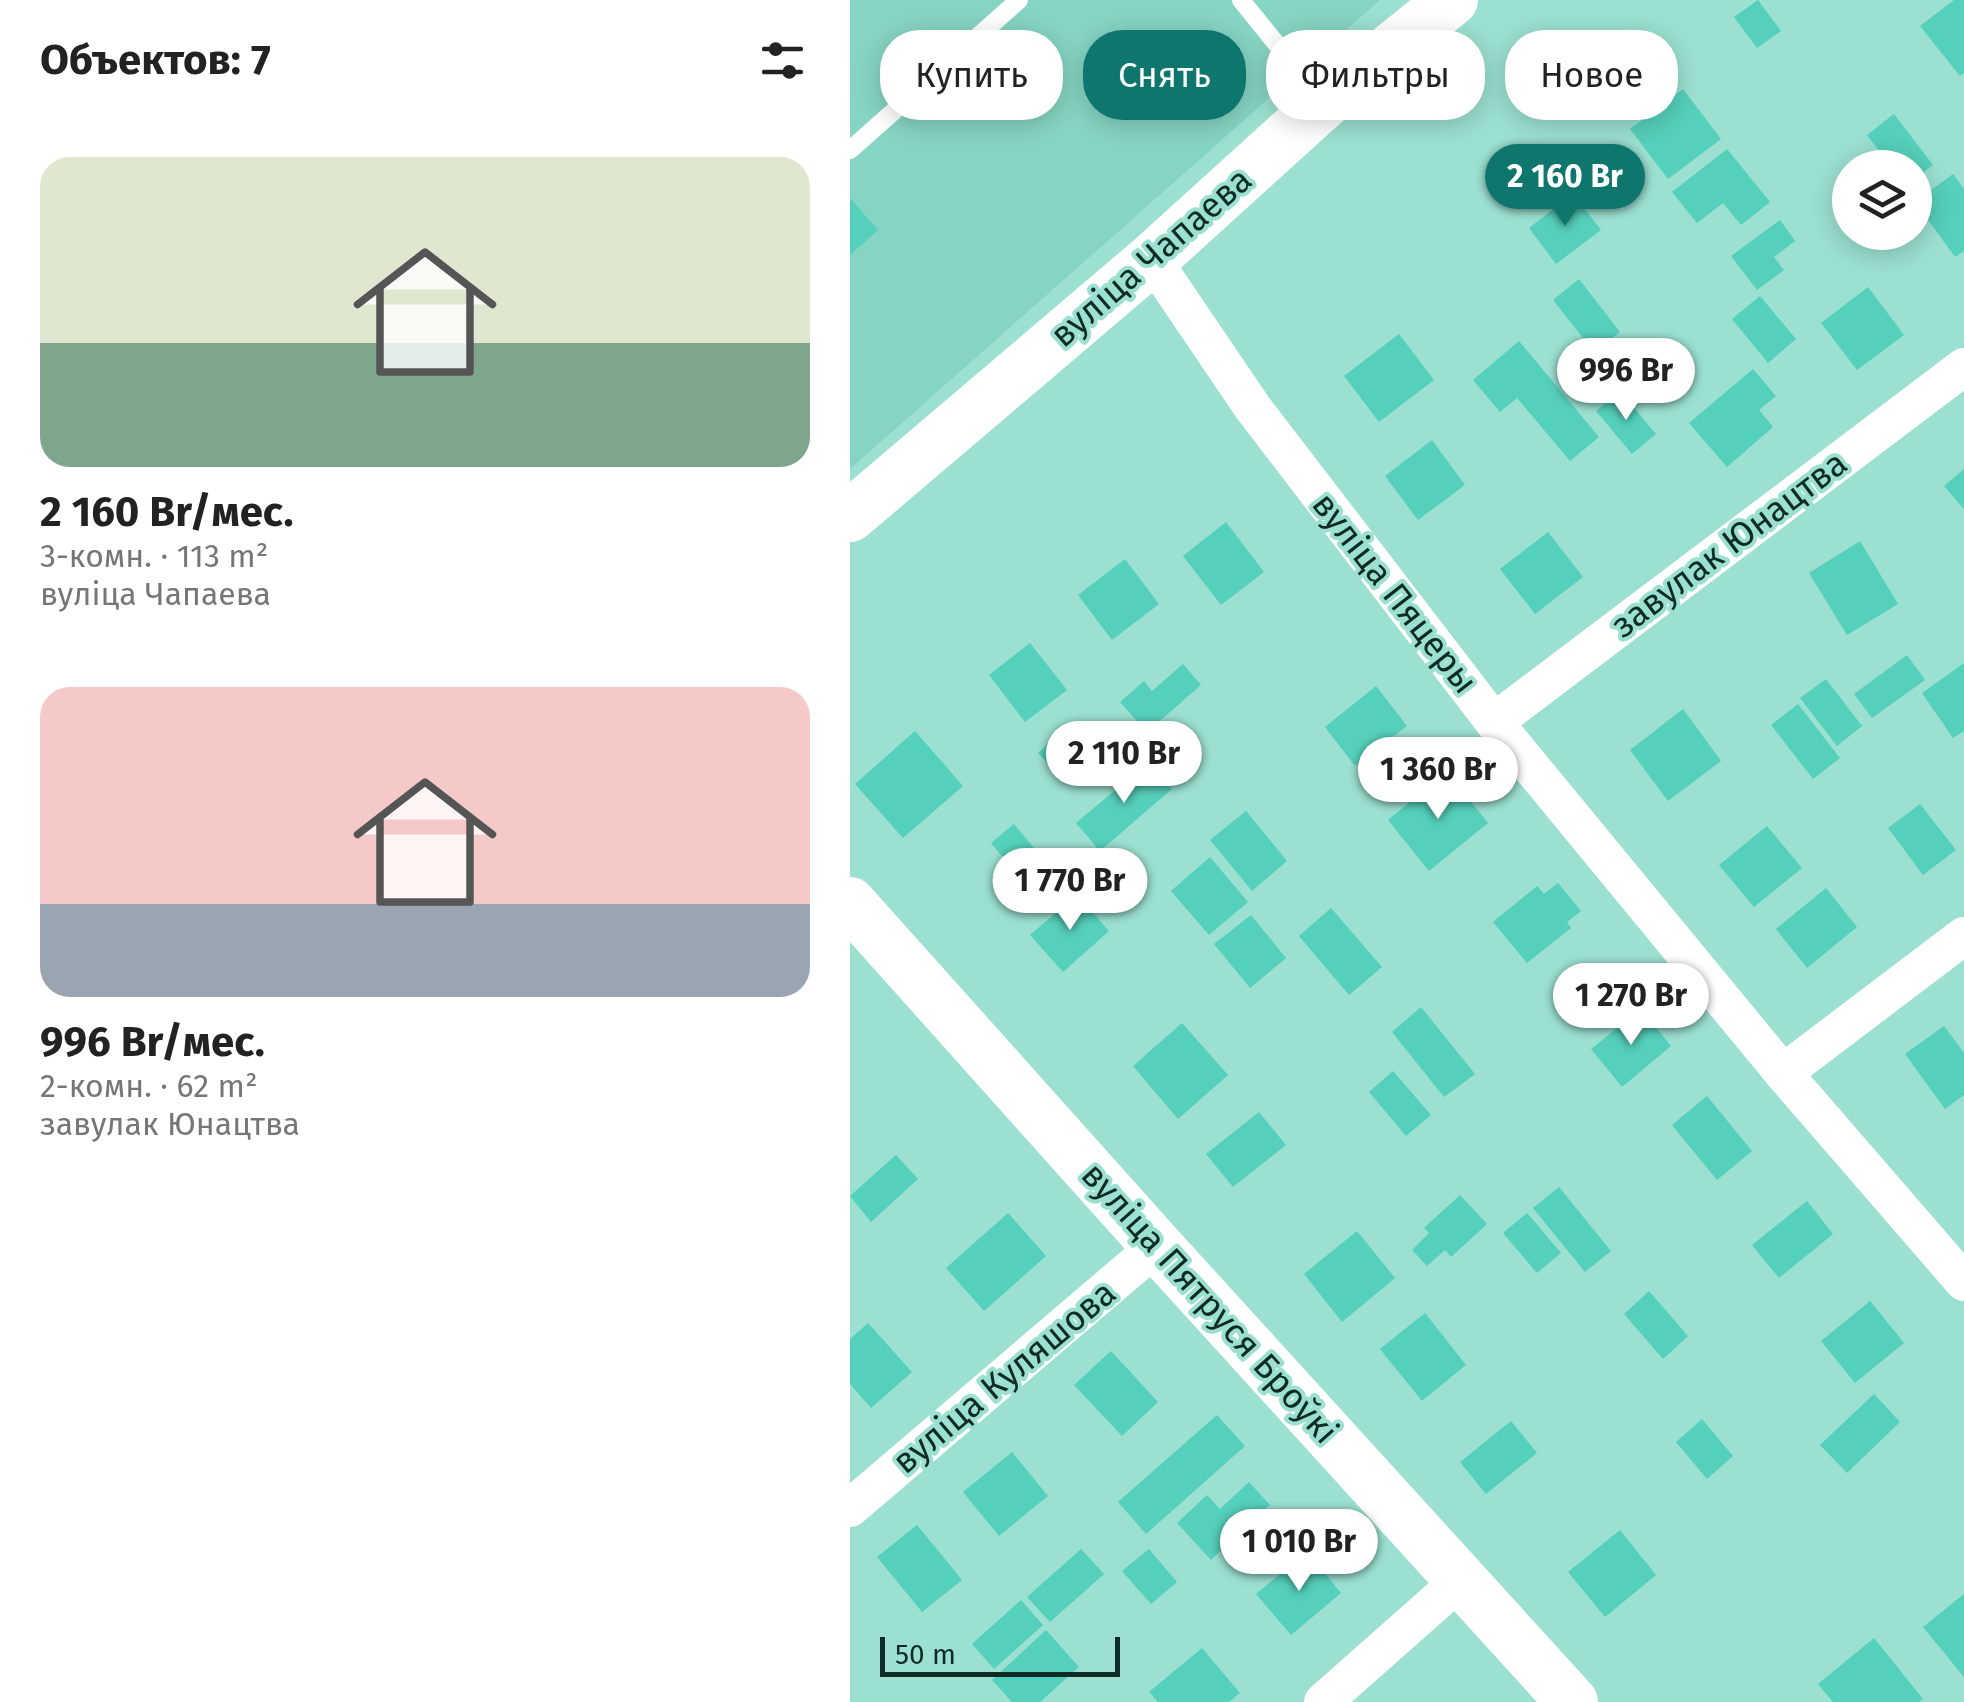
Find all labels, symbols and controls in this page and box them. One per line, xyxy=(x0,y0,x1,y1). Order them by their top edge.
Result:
chip: Купить xyxy=(880,30,1063,120)
chip: Снять xyxy=(1083,30,1246,120)
chip: Фильтры xyxy=(1266,30,1485,120)
chip: Новое xyxy=(1505,30,1678,120)
icon: filters xyxy=(755,33,810,88)
text: Объектов: 7 xyxy=(40,35,271,85)
pin: 2 160 Br xyxy=(1462,144,1668,229)
map controls xyxy=(1832,150,1932,250)
button: layers xyxy=(1832,150,1932,250)
text: 2 160 Br xyxy=(1507,157,1623,195)
street label: вуліца Чапаева xyxy=(1042,158,1260,356)
icon: home xyxy=(335,222,515,402)
pin: 996 Br xyxy=(1545,338,1707,423)
text: 996 Br xyxy=(1579,351,1673,389)
street label: завулак Юнацтва xyxy=(1603,442,1855,646)
street label: вуліца Пяцеры xyxy=(1303,484,1487,702)
text: 2 160 Br/мес. xyxy=(40,487,293,537)
text: 3-комн. · 113 m² xyxy=(40,537,268,575)
text: вуліца Чапаева xyxy=(40,575,271,613)
pin: 2 110 Br xyxy=(1021,721,1227,806)
text: 2 110 Br xyxy=(1068,734,1180,772)
pin: 1 360 Br xyxy=(1335,737,1541,822)
text: 1 360 Br xyxy=(1380,750,1496,788)
icon: home xyxy=(335,752,515,932)
pin: 1 770 Br xyxy=(967,848,1173,933)
text: 1 770 Br xyxy=(1015,861,1125,899)
pin: 1 270 Br xyxy=(1528,963,1734,1048)
text: 1 270 Br xyxy=(1575,976,1687,1014)
text: 996 Br/мес. xyxy=(40,1017,265,1067)
text: 2-комн. · 62 m² xyxy=(40,1067,258,1105)
text: завулак Юнацтва xyxy=(40,1105,300,1143)
street label: вуліца Пятруся Броўкі xyxy=(1073,1154,1347,1452)
street label: вуліца Куляшова xyxy=(884,1271,1124,1483)
pin: 1 010 Br xyxy=(1196,1509,1402,1594)
text: 1 010 Br xyxy=(1242,1522,1356,1560)
scale bar xyxy=(880,1632,1120,1676)
text: 50 m xyxy=(895,1638,956,1671)

